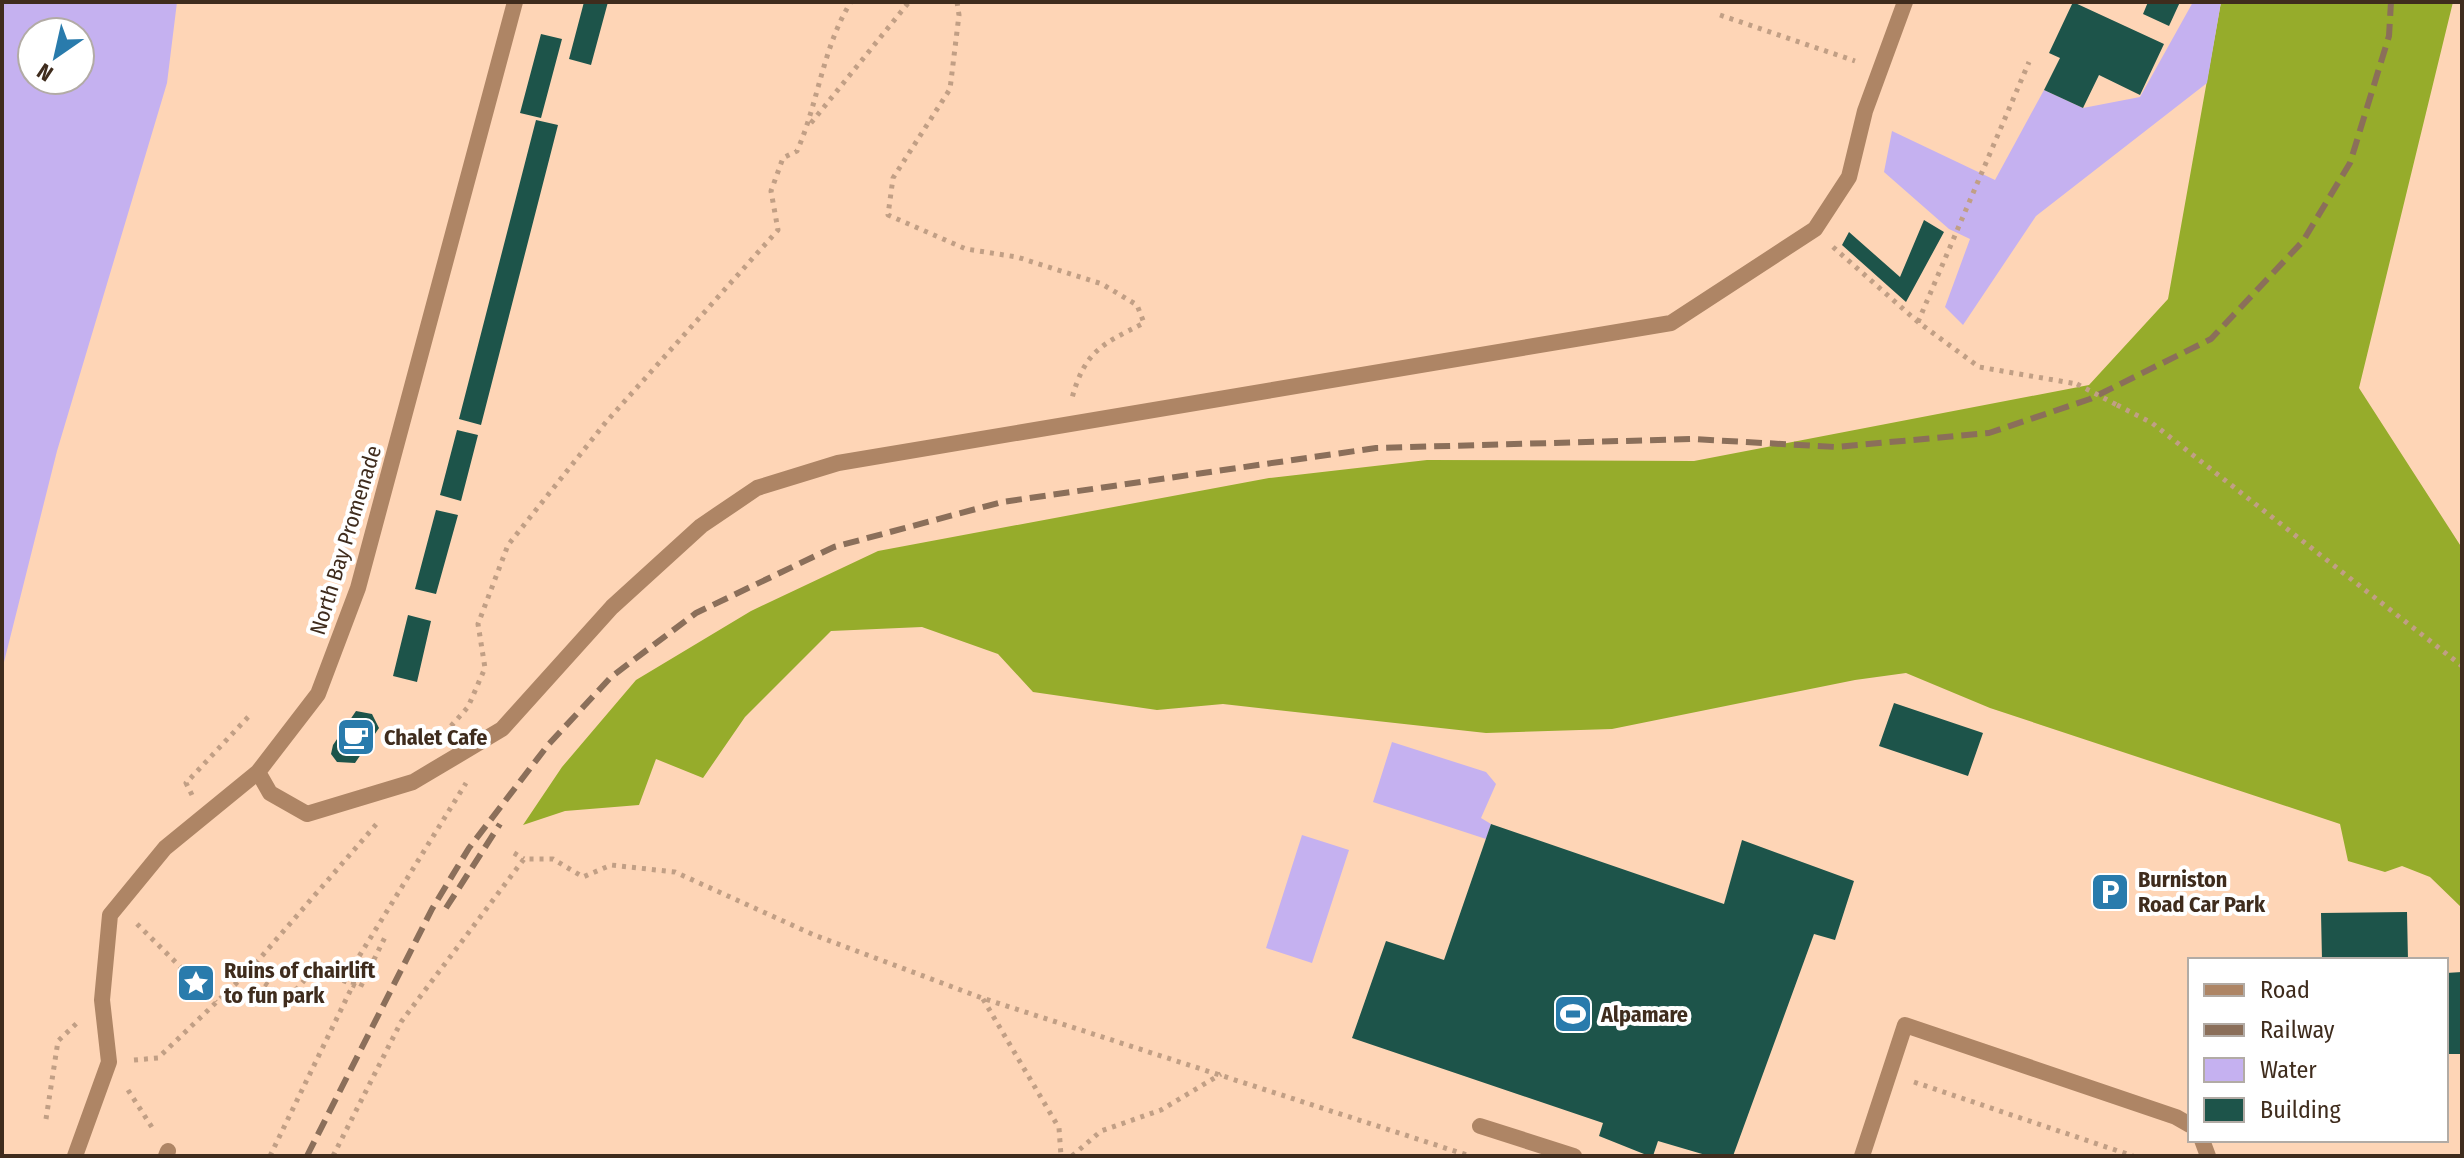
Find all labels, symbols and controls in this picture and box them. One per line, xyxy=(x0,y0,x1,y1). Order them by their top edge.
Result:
north arrow xyxy=(16,16,96,96)
text: N xyxy=(32,57,58,87)
street label: North Bay Promenade xyxy=(304,442,387,638)
cafe icon: Chalet Cafe xyxy=(335,716,377,758)
place label: Chalet Cafe xyxy=(384,724,487,751)
place label: Burniston Road Car Park xyxy=(2138,866,2266,918)
parking icon: Burniston Road Car Park xyxy=(2089,871,2131,913)
place label: Ruins of chairlift to fun park xyxy=(224,957,376,1009)
legend xyxy=(2188,958,2448,1142)
place icon: Ruins of chairlift to fun park xyxy=(175,962,217,1004)
text: Road xyxy=(2260,976,2310,1004)
sports icon: Alpamare xyxy=(1552,993,1594,1035)
place label: Alpamare xyxy=(1600,1001,1688,1028)
text: Railway xyxy=(2260,1016,2335,1044)
text: Water xyxy=(2260,1056,2317,1084)
text: Building xyxy=(2260,1096,2342,1124)

